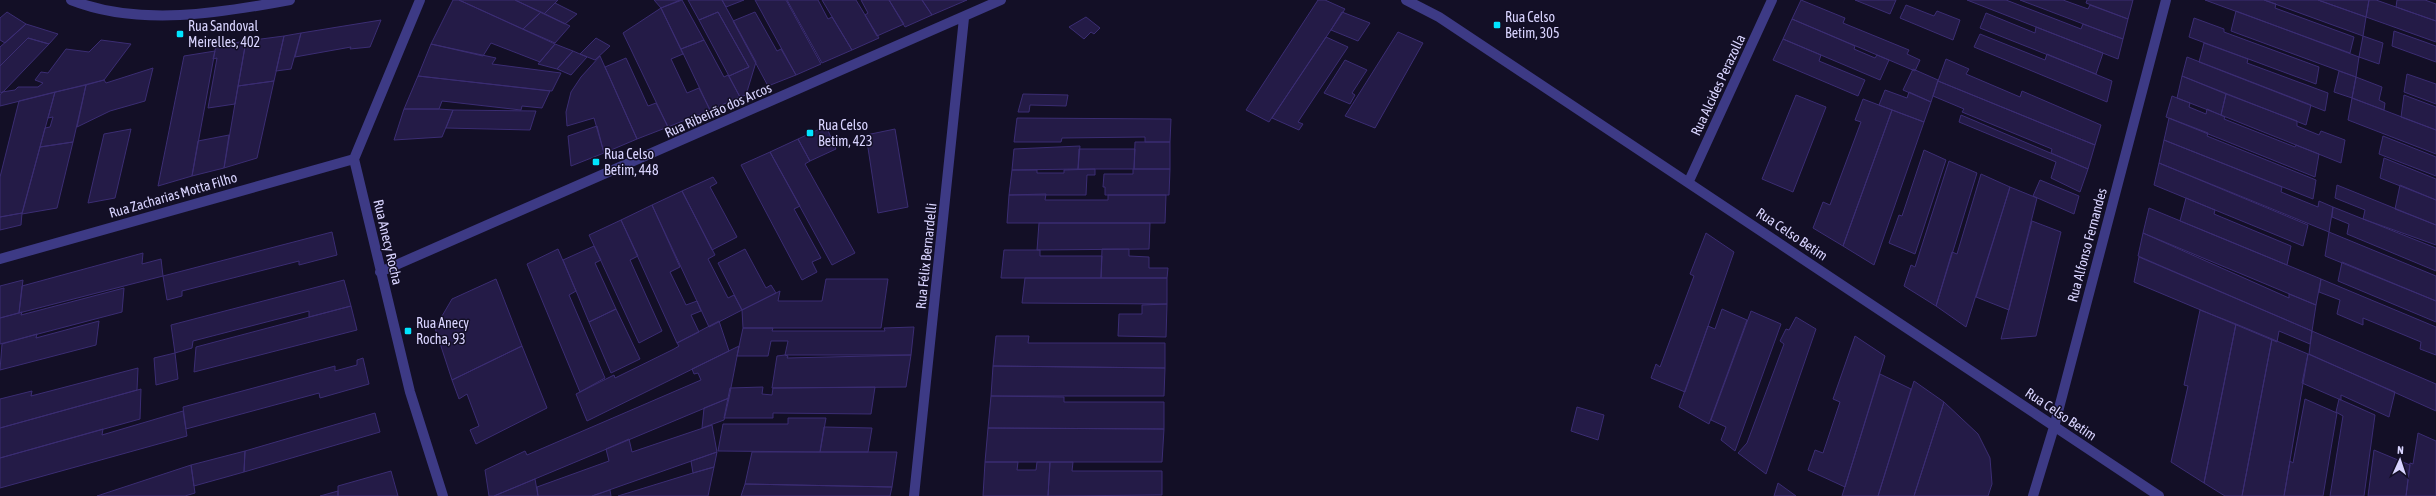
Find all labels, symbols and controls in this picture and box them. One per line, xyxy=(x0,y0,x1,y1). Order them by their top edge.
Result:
place label: Rua Celso Betim, 305 xyxy=(1505,9,1559,41)
place label: Rua Sandoval Meirelles, 402 xyxy=(188,18,260,50)
marker: Rua Celso Betim, 305 xyxy=(1492,20,1502,30)
marker: Rua Sandoval Meirelles, 402 xyxy=(175,29,185,39)
street label: Rua Alcides Perazolla xyxy=(1688,32,1748,138)
street label: Rua Ribeirão dos Arcos xyxy=(662,79,774,141)
place label: Rua Celso Betim, 423 xyxy=(818,117,872,149)
marker: Rua Celso Betim, 423 xyxy=(805,128,815,138)
place label: Rua Celso Betim, 448 xyxy=(604,146,659,178)
marker: Rua Celso Betim, 448 xyxy=(591,157,601,167)
street label: Rua Zacharias Motta Filho xyxy=(107,169,239,221)
street label: Rua Alfonso Fernandes xyxy=(2064,186,2110,304)
street label: Rua Anecy Rocha xyxy=(370,198,406,286)
street label: Rua Félix Bernardelli xyxy=(912,202,940,310)
street label: Rua Celso Betim xyxy=(1753,204,1831,264)
place label: Rua Anecy Rocha, 93 xyxy=(416,315,469,347)
marker: Rua Anecy Rocha, 93 xyxy=(403,326,413,336)
street label: Rua Celso Betim xyxy=(2022,384,2100,444)
north arrow xyxy=(2380,440,2420,480)
text: N xyxy=(2397,444,2404,456)

